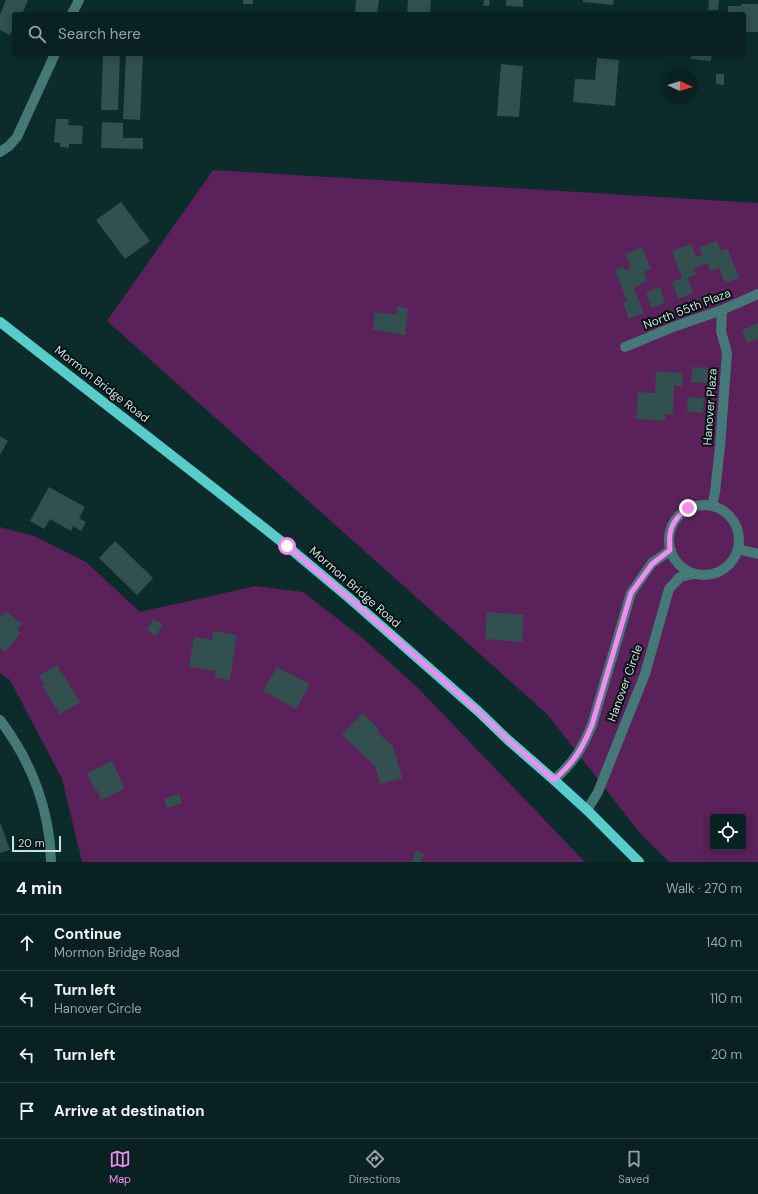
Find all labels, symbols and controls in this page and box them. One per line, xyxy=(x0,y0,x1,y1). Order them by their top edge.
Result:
search box xyxy=(12,12,746,56)
icon: search xyxy=(26,23,48,45)
text: Search here xyxy=(58,24,141,44)
north arrow xyxy=(662,68,698,104)
street label: North 55th Plaza xyxy=(641,285,733,333)
street label: Mormon Bridge Road xyxy=(51,342,153,426)
street label: Hanover Plaza xyxy=(699,368,721,446)
route end xyxy=(679,499,697,517)
route start xyxy=(278,537,296,555)
street label: Mormon Bridge Road xyxy=(306,543,404,631)
street label: Hanover Circle xyxy=(604,642,646,724)
map controls xyxy=(710,814,746,850)
button: locate xyxy=(710,814,746,850)
scale bar xyxy=(12,834,61,853)
text: 20 m xyxy=(18,836,44,850)
text: 4 min xyxy=(16,877,62,899)
text: Walk · 270 m xyxy=(666,880,742,897)
text: Continue xyxy=(54,924,122,944)
icon: ahead xyxy=(16,932,38,954)
text: 140 m xyxy=(706,934,742,951)
text: Mormon Bridge Road xyxy=(54,944,180,961)
text: Turn left xyxy=(54,980,115,1000)
icon: left xyxy=(16,988,38,1010)
text: 110 m xyxy=(710,990,742,1007)
text: Hanover Circle xyxy=(54,1000,142,1017)
icon: left xyxy=(16,1044,38,1066)
text: Turn left xyxy=(54,1045,115,1065)
text: 20 m xyxy=(711,1046,742,1063)
icon: arrive xyxy=(16,1100,38,1122)
text: Arrive at destination xyxy=(54,1101,205,1121)
tab: Map xyxy=(109,1148,131,1186)
tab: Directions xyxy=(349,1148,401,1186)
tab: Saved xyxy=(618,1148,649,1186)

